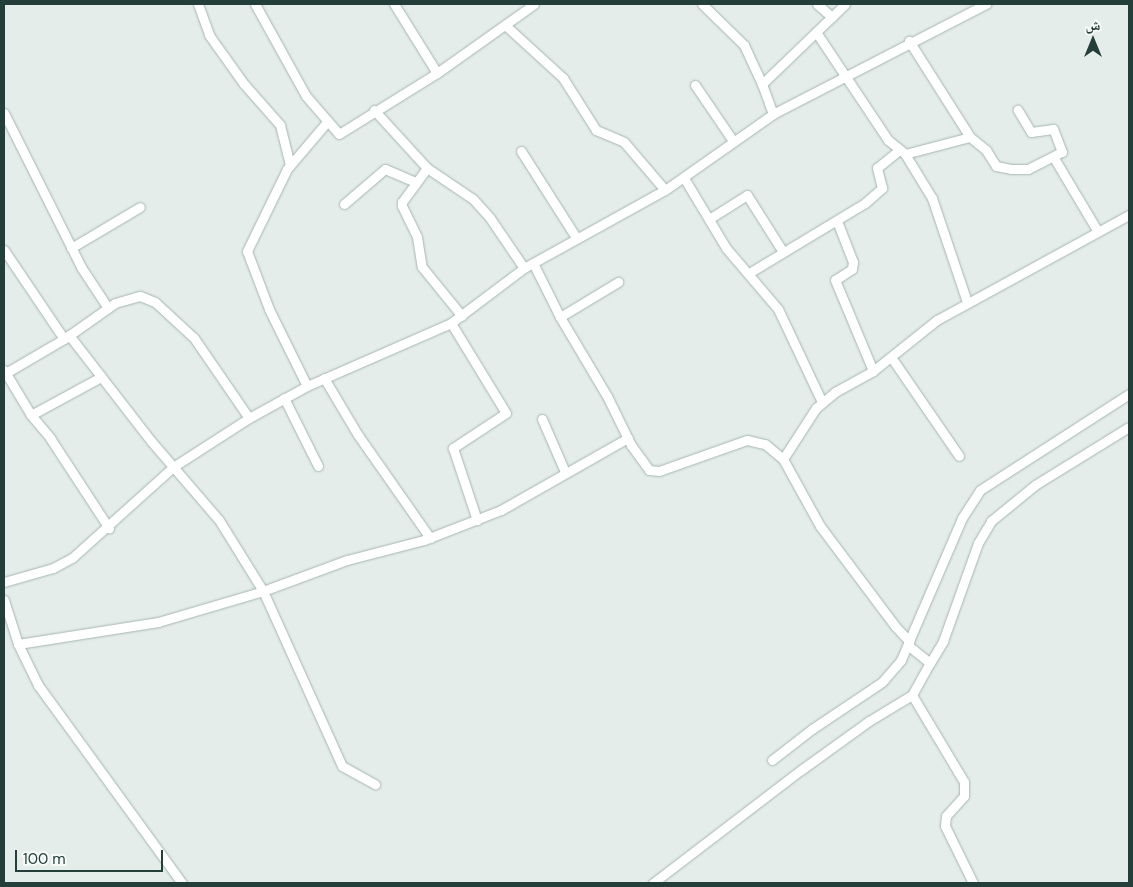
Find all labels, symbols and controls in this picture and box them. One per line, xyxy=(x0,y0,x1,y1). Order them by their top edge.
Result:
north arrow xyxy=(1068,15,1118,65)
text: ش xyxy=(1086,16,1100,34)
scale bar xyxy=(18,840,165,872)
text: 100 m xyxy=(23,849,66,869)

